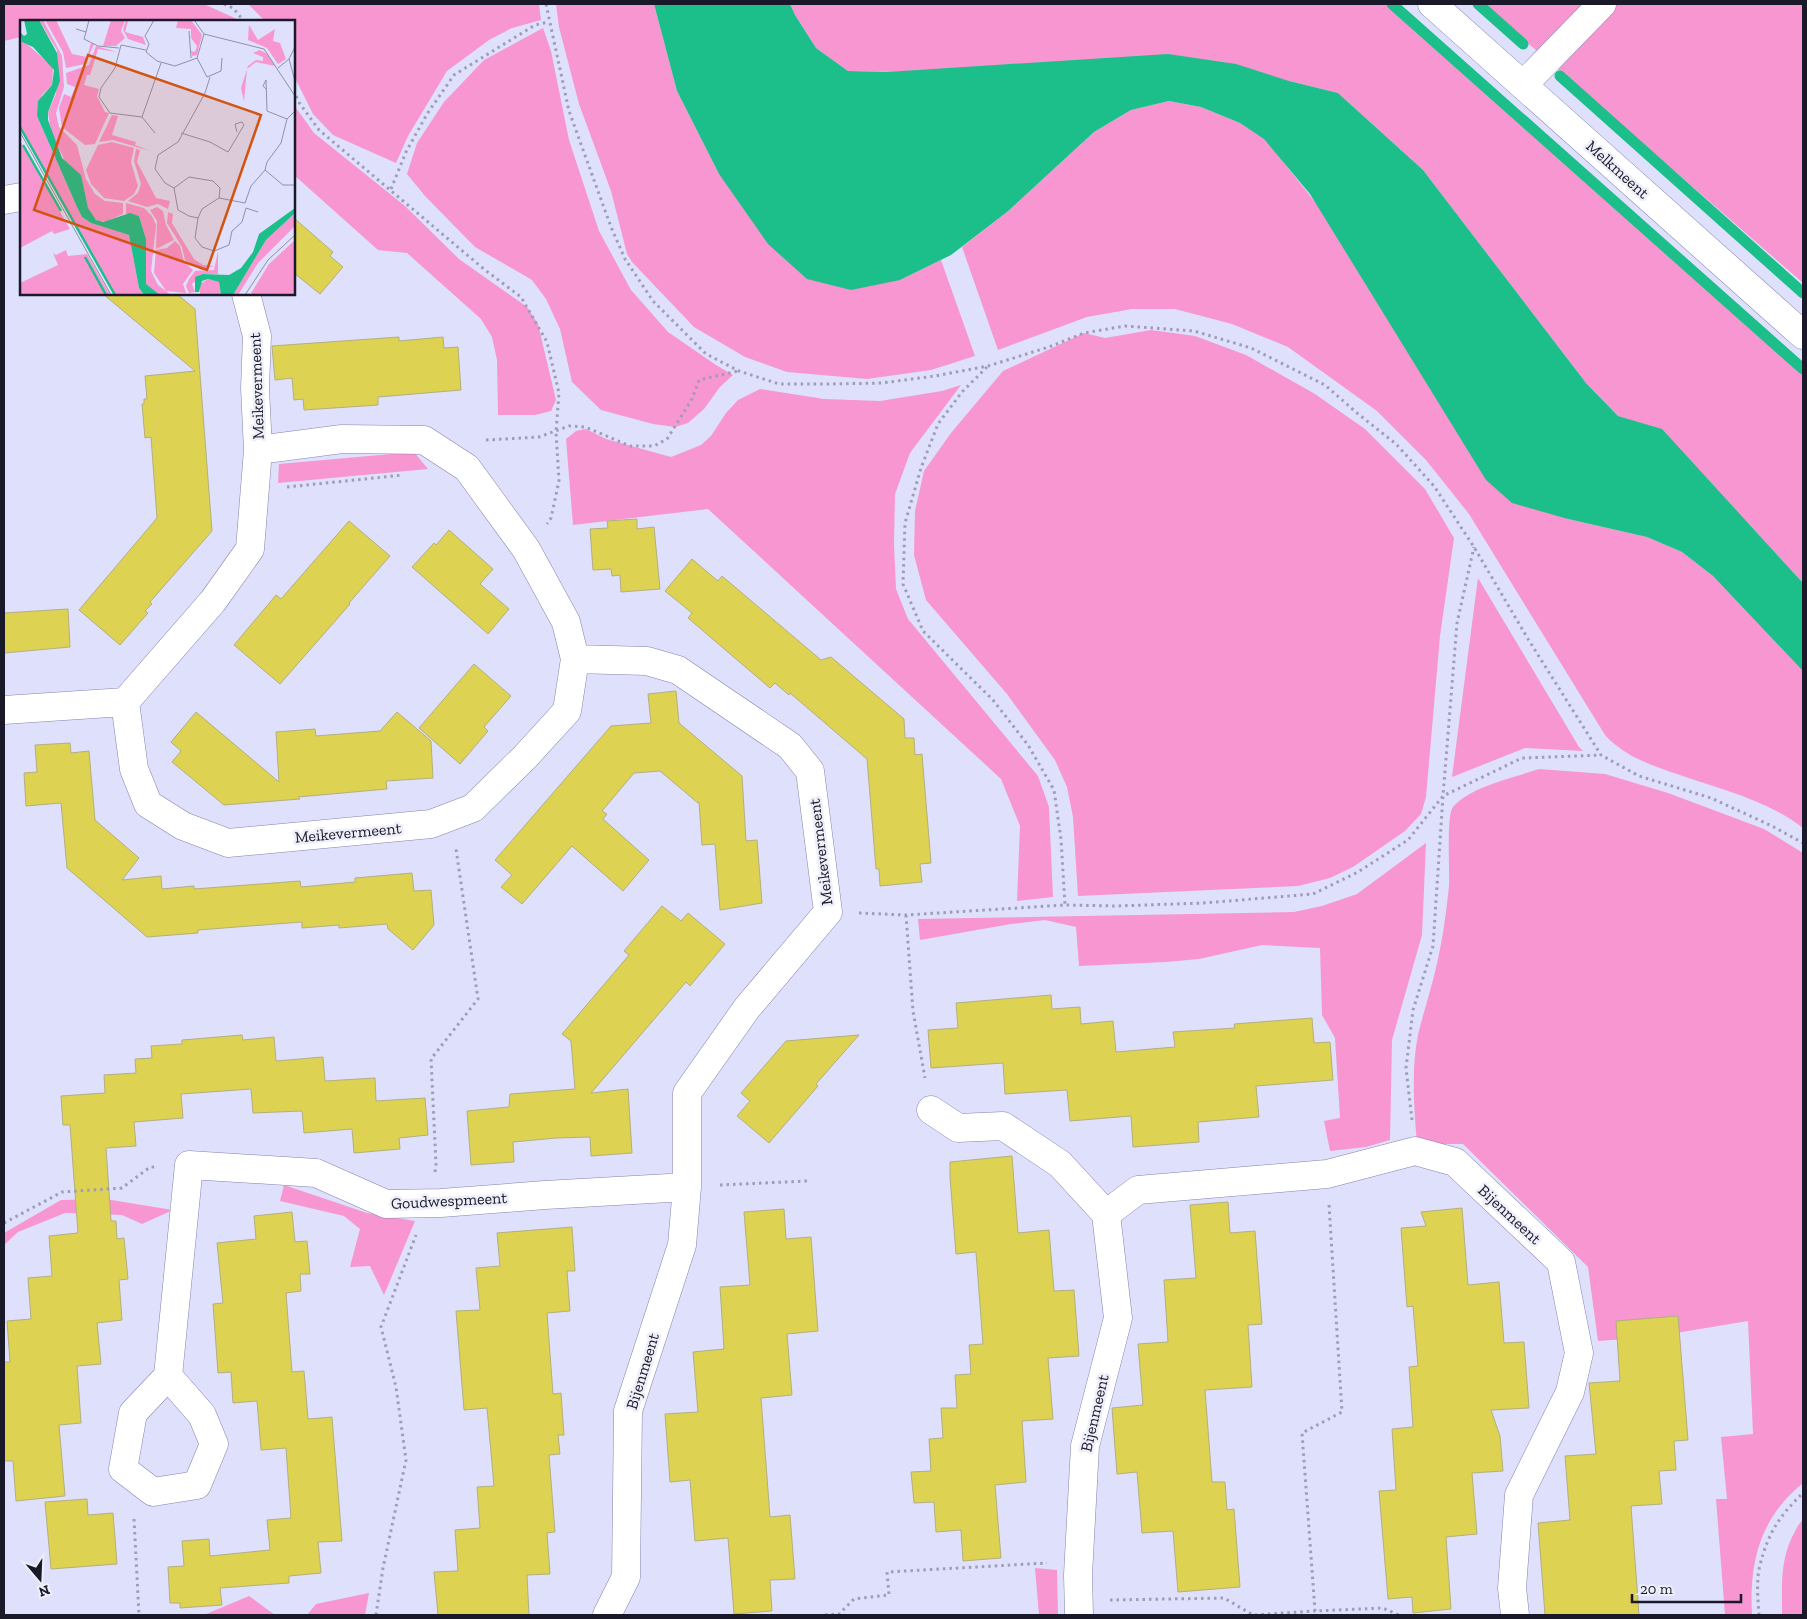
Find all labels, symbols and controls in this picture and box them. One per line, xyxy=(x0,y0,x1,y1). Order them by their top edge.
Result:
inset map xyxy=(20,20,295,295)
street label: Melkmeent xyxy=(1582,136,1653,202)
street label: Meikevermeent xyxy=(245,332,268,440)
street label: Meikevermeent xyxy=(805,798,836,906)
street label: Meikevermeent xyxy=(294,818,402,847)
street label: Bijenmeent xyxy=(1474,1181,1545,1248)
street label: Goudwespmeent xyxy=(390,1188,508,1213)
street label: Bijenmeent xyxy=(622,1331,663,1412)
street label: Bijenmeent xyxy=(1076,1373,1113,1454)
north arrow xyxy=(15,1554,65,1604)
scale bar xyxy=(1632,1572,1741,1604)
text: 20 m xyxy=(1640,1580,1673,1598)
text: N xyxy=(36,1581,52,1601)

